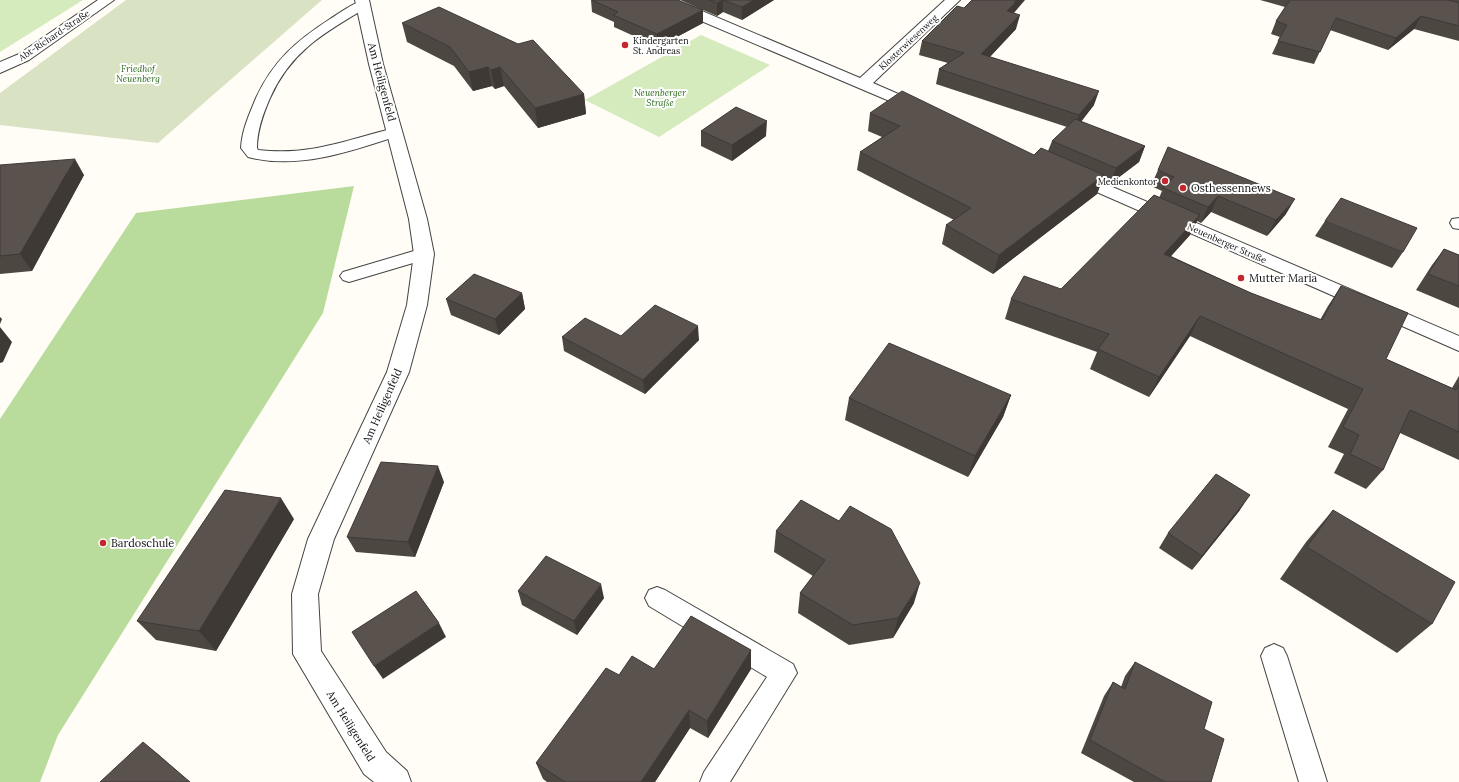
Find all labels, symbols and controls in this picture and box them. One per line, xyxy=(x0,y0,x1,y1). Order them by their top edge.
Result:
street label: Abt-Richard-Straße xyxy=(16,7,92,63)
street label: Klosterwiesenweg xyxy=(876,11,940,72)
place label: Kindergarten St. Andreas xyxy=(633,35,689,56)
street label: Am Heiligenfeld xyxy=(365,40,399,123)
marker: Kindergarten St. Andreas xyxy=(620,40,630,50)
park label: Friedhof Neuenberg xyxy=(116,63,160,84)
park label: Neuenberger Straße xyxy=(634,87,687,108)
place label: Medienkontor xyxy=(1098,176,1157,187)
marker: Medienkontor xyxy=(1160,176,1170,186)
place label: Osthessennews xyxy=(1191,181,1271,195)
marker: Osthessennews xyxy=(1178,183,1188,193)
street label: Neuenberger Straße xyxy=(1186,221,1268,265)
place label: Mutter Maria xyxy=(1249,271,1318,285)
marker: Mutter Maria xyxy=(1236,273,1246,283)
street label: Am Heiligenfeld xyxy=(359,366,405,447)
place label: Bardoschule xyxy=(111,536,174,550)
marker: Bardoschule xyxy=(98,538,108,548)
street label: Am Heiligenfeld xyxy=(323,687,379,764)

